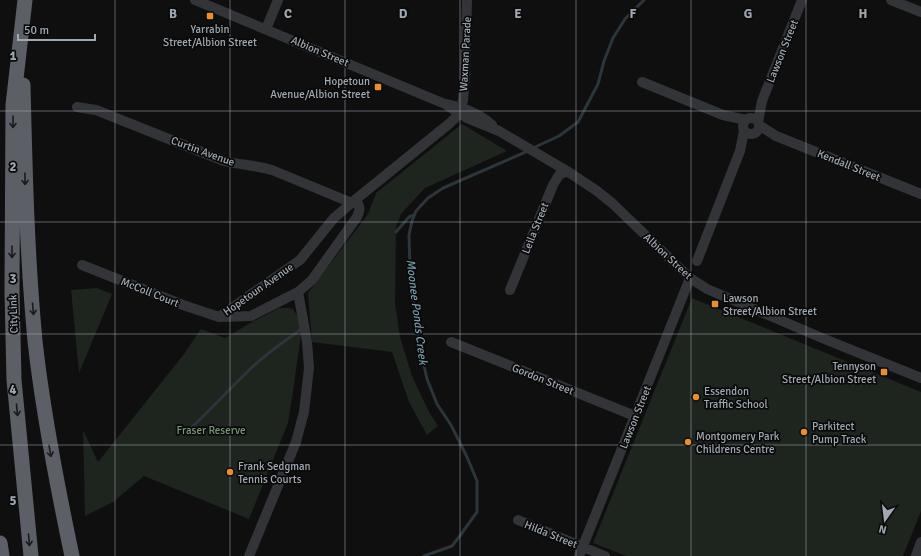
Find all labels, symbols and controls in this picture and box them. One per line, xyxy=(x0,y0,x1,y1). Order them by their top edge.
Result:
text: B xyxy=(169,6,177,22)
text: C xyxy=(284,6,292,22)
text: D xyxy=(399,6,408,22)
text: E xyxy=(514,6,522,22)
text: F xyxy=(630,6,637,22)
text: G xyxy=(744,6,752,22)
text: H xyxy=(859,6,867,22)
marker: Yarrabin Street/Albion Street xyxy=(205,11,215,21)
scale bar xyxy=(18,16,95,42)
street label: Waxman Parade xyxy=(457,16,474,92)
street label: Lawson Street xyxy=(764,18,801,85)
text: 50 m xyxy=(24,23,49,38)
place label: Yarrabin Street/Albion Street xyxy=(163,23,257,49)
street label: Albion Street xyxy=(289,33,351,70)
text: 1 xyxy=(9,48,17,64)
place label: Hopetoun Avenue/Albion Street xyxy=(270,75,370,101)
marker: Hopetoun Avenue/Albion Street xyxy=(373,82,383,92)
one-way arrow xyxy=(9,115,17,128)
street label: Curtin Avenue xyxy=(169,134,236,169)
street label: Kendall Street xyxy=(815,147,882,184)
text: 2 xyxy=(9,159,17,175)
one-way arrow xyxy=(22,172,29,185)
street label: Leila Street xyxy=(519,201,552,256)
street label: Albion Street xyxy=(641,231,695,282)
one-way arrow xyxy=(8,245,16,258)
water label: Moonee Ponds Creek xyxy=(403,258,431,367)
street label: Hopetoun Avenue xyxy=(221,260,296,318)
text: 3 xyxy=(9,271,17,287)
street label: McColl Court xyxy=(119,275,181,310)
place label: Lawson Street/Albion Street xyxy=(723,292,817,318)
street label: CityLink xyxy=(6,294,21,334)
marker: Lawson Street/Albion Street xyxy=(710,299,720,309)
one-way arrow xyxy=(29,302,36,315)
place label: Tennyson Street/Albion Street xyxy=(782,360,876,386)
street label: Gordon Street xyxy=(510,361,576,398)
marker: Tennyson Street/Albion Street xyxy=(879,367,889,377)
text: 4 xyxy=(9,382,17,398)
street label: Lawson Street xyxy=(617,384,654,451)
place label: Essendon Traffic School xyxy=(704,385,768,411)
marker: Essendon Traffic School xyxy=(691,392,701,402)
one-way arrow xyxy=(14,403,21,416)
place label: Parkitect Pump Track xyxy=(812,420,867,446)
park label: Fraser Reserve xyxy=(177,424,245,437)
marker: Parkitect Pump Track xyxy=(799,427,809,437)
place label: Montgomery Park Childrens Centre xyxy=(696,430,780,456)
marker: Montgomery Park Childrens Centre xyxy=(683,437,693,447)
one-way arrow xyxy=(47,444,55,457)
place label: Frank Sedgman Tennis Courts xyxy=(238,460,311,486)
marker: Frank Sedgman Tennis Courts xyxy=(225,467,235,477)
text: 5 xyxy=(9,493,17,509)
north arrow xyxy=(865,500,905,540)
street label: Hilda Street xyxy=(522,518,579,551)
text: N xyxy=(877,522,888,536)
one-way arrow xyxy=(26,533,33,546)

